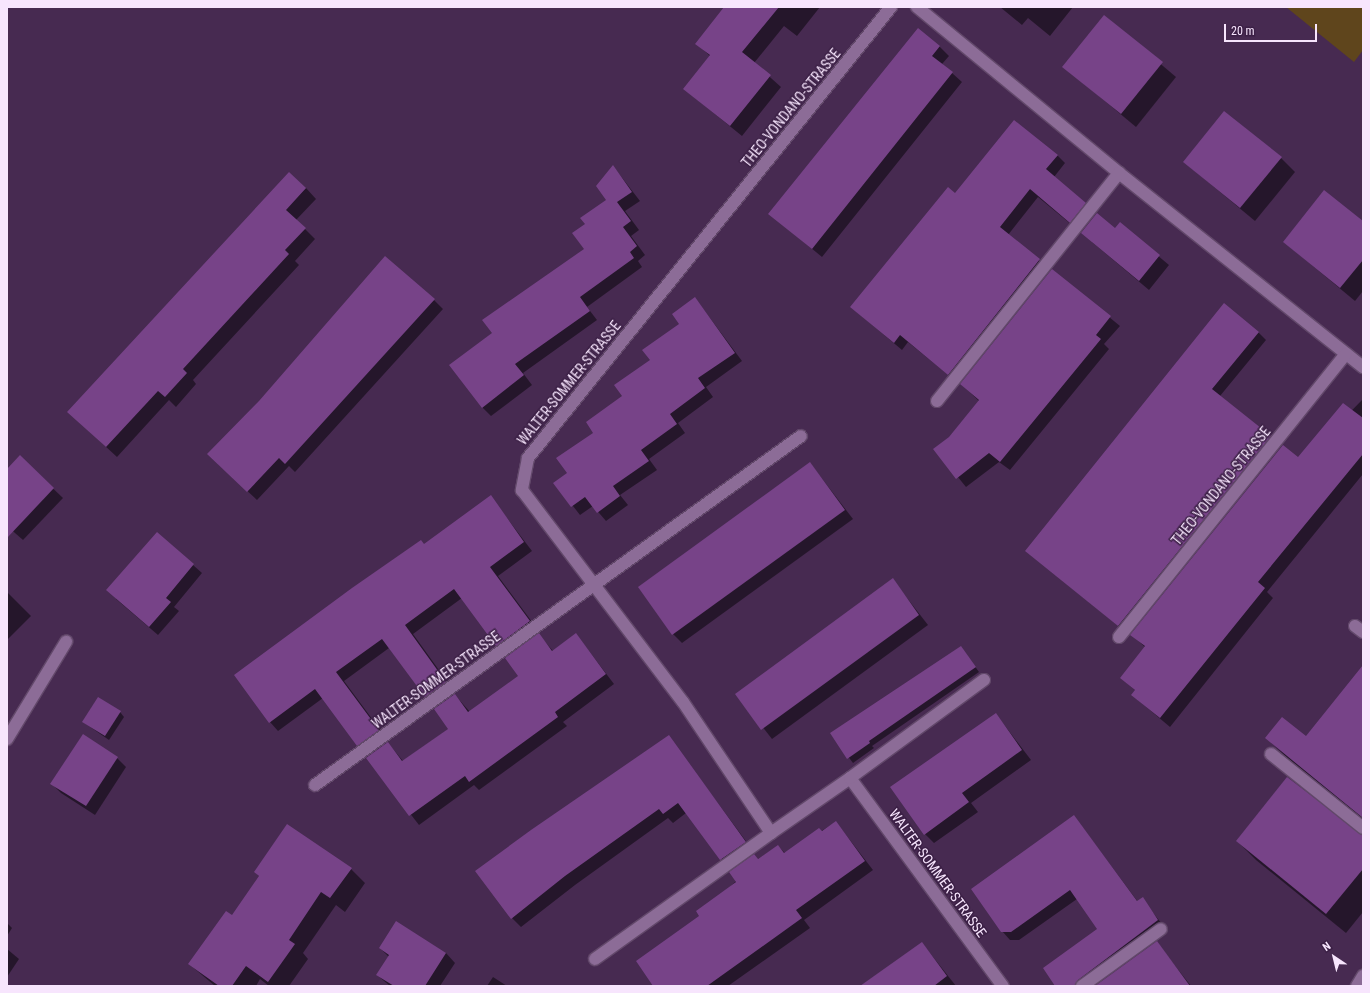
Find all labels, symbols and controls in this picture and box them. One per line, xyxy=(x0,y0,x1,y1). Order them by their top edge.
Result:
scale bar xyxy=(1226,16,1319,42)
text: 20 m xyxy=(1231,24,1255,38)
street label: THEO-VONDANO-STRASSE xyxy=(738,45,844,171)
street label: WALTER-SOMMER-STRASSE xyxy=(514,318,624,448)
street label: THEO-VONDANO-STRASSE xyxy=(1168,423,1274,549)
street label: WALTER-SOMMER-STRASSE xyxy=(369,628,503,732)
street label: WALTER-SOMMER-STRASSE xyxy=(886,806,990,940)
north arrow xyxy=(1314,937,1354,977)
text: N xyxy=(1320,940,1333,954)

